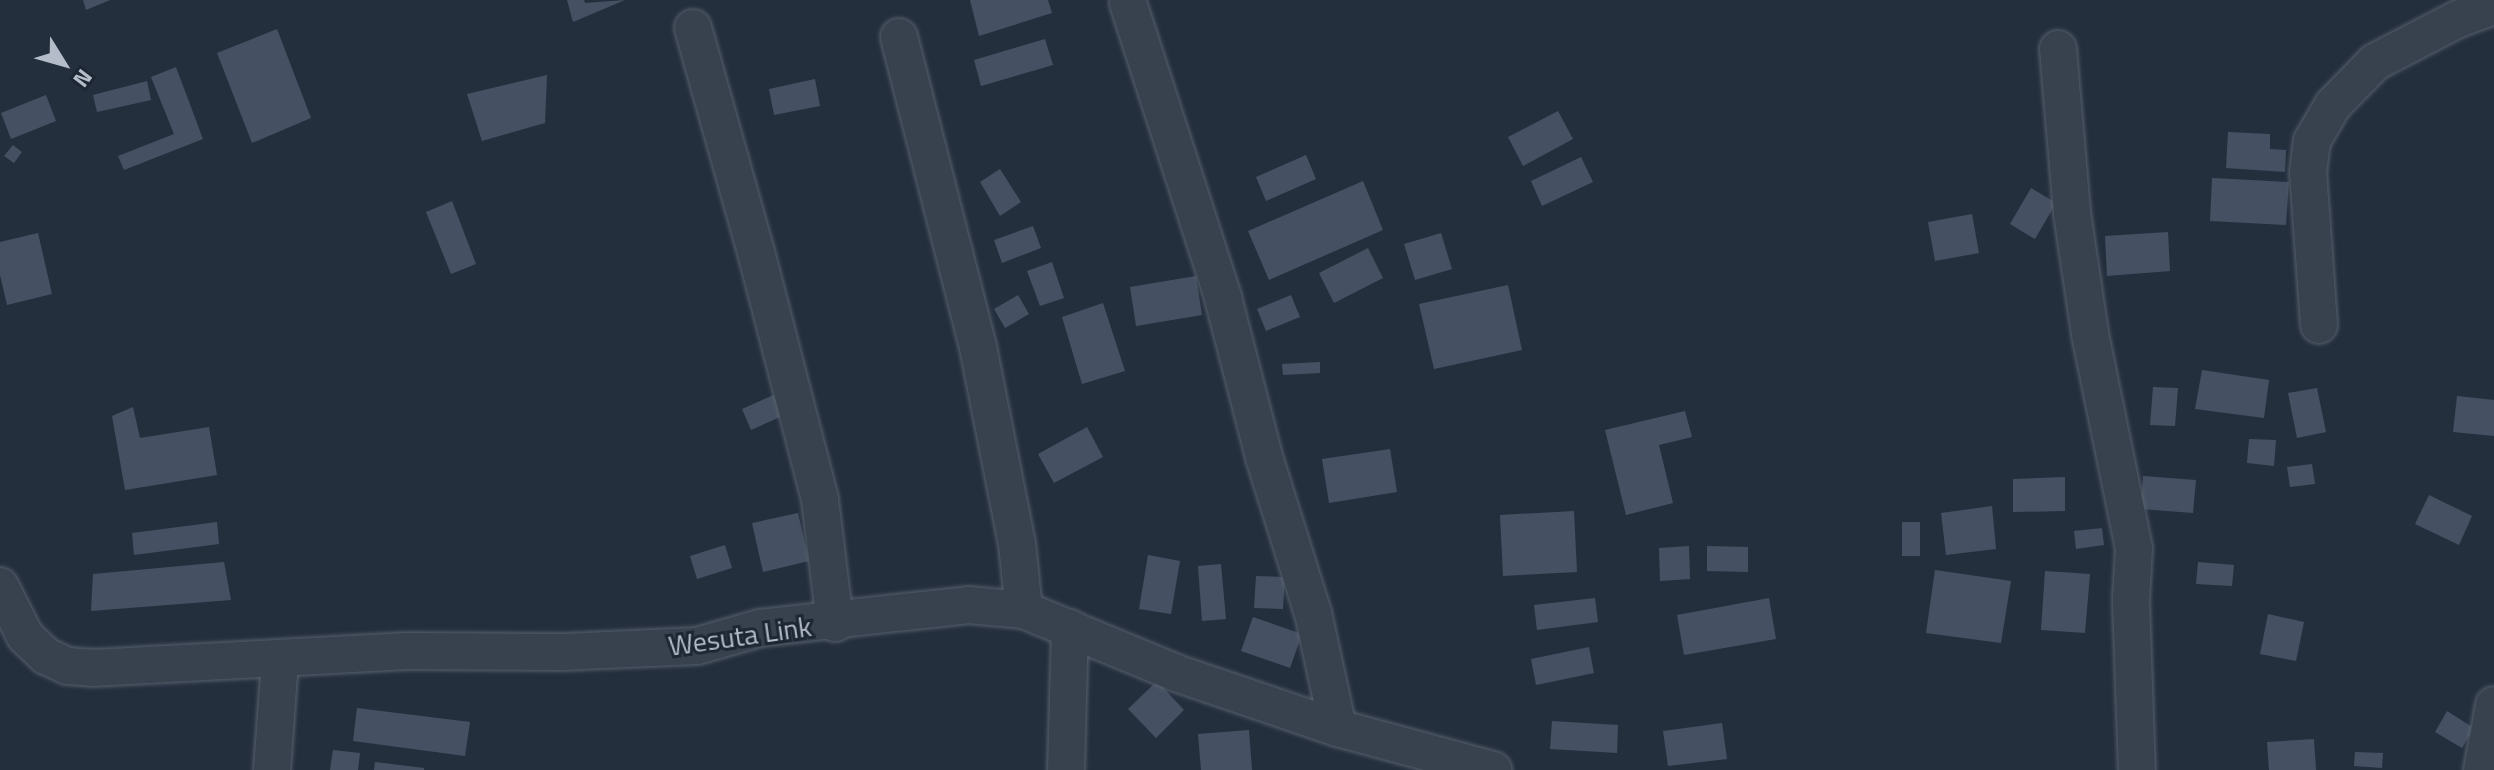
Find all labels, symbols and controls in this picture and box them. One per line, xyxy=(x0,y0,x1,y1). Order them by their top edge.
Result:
north arrow xyxy=(24,24,104,104)
text: N xyxy=(65,62,101,95)
street label: Wesuta Link xyxy=(666,609,814,663)

